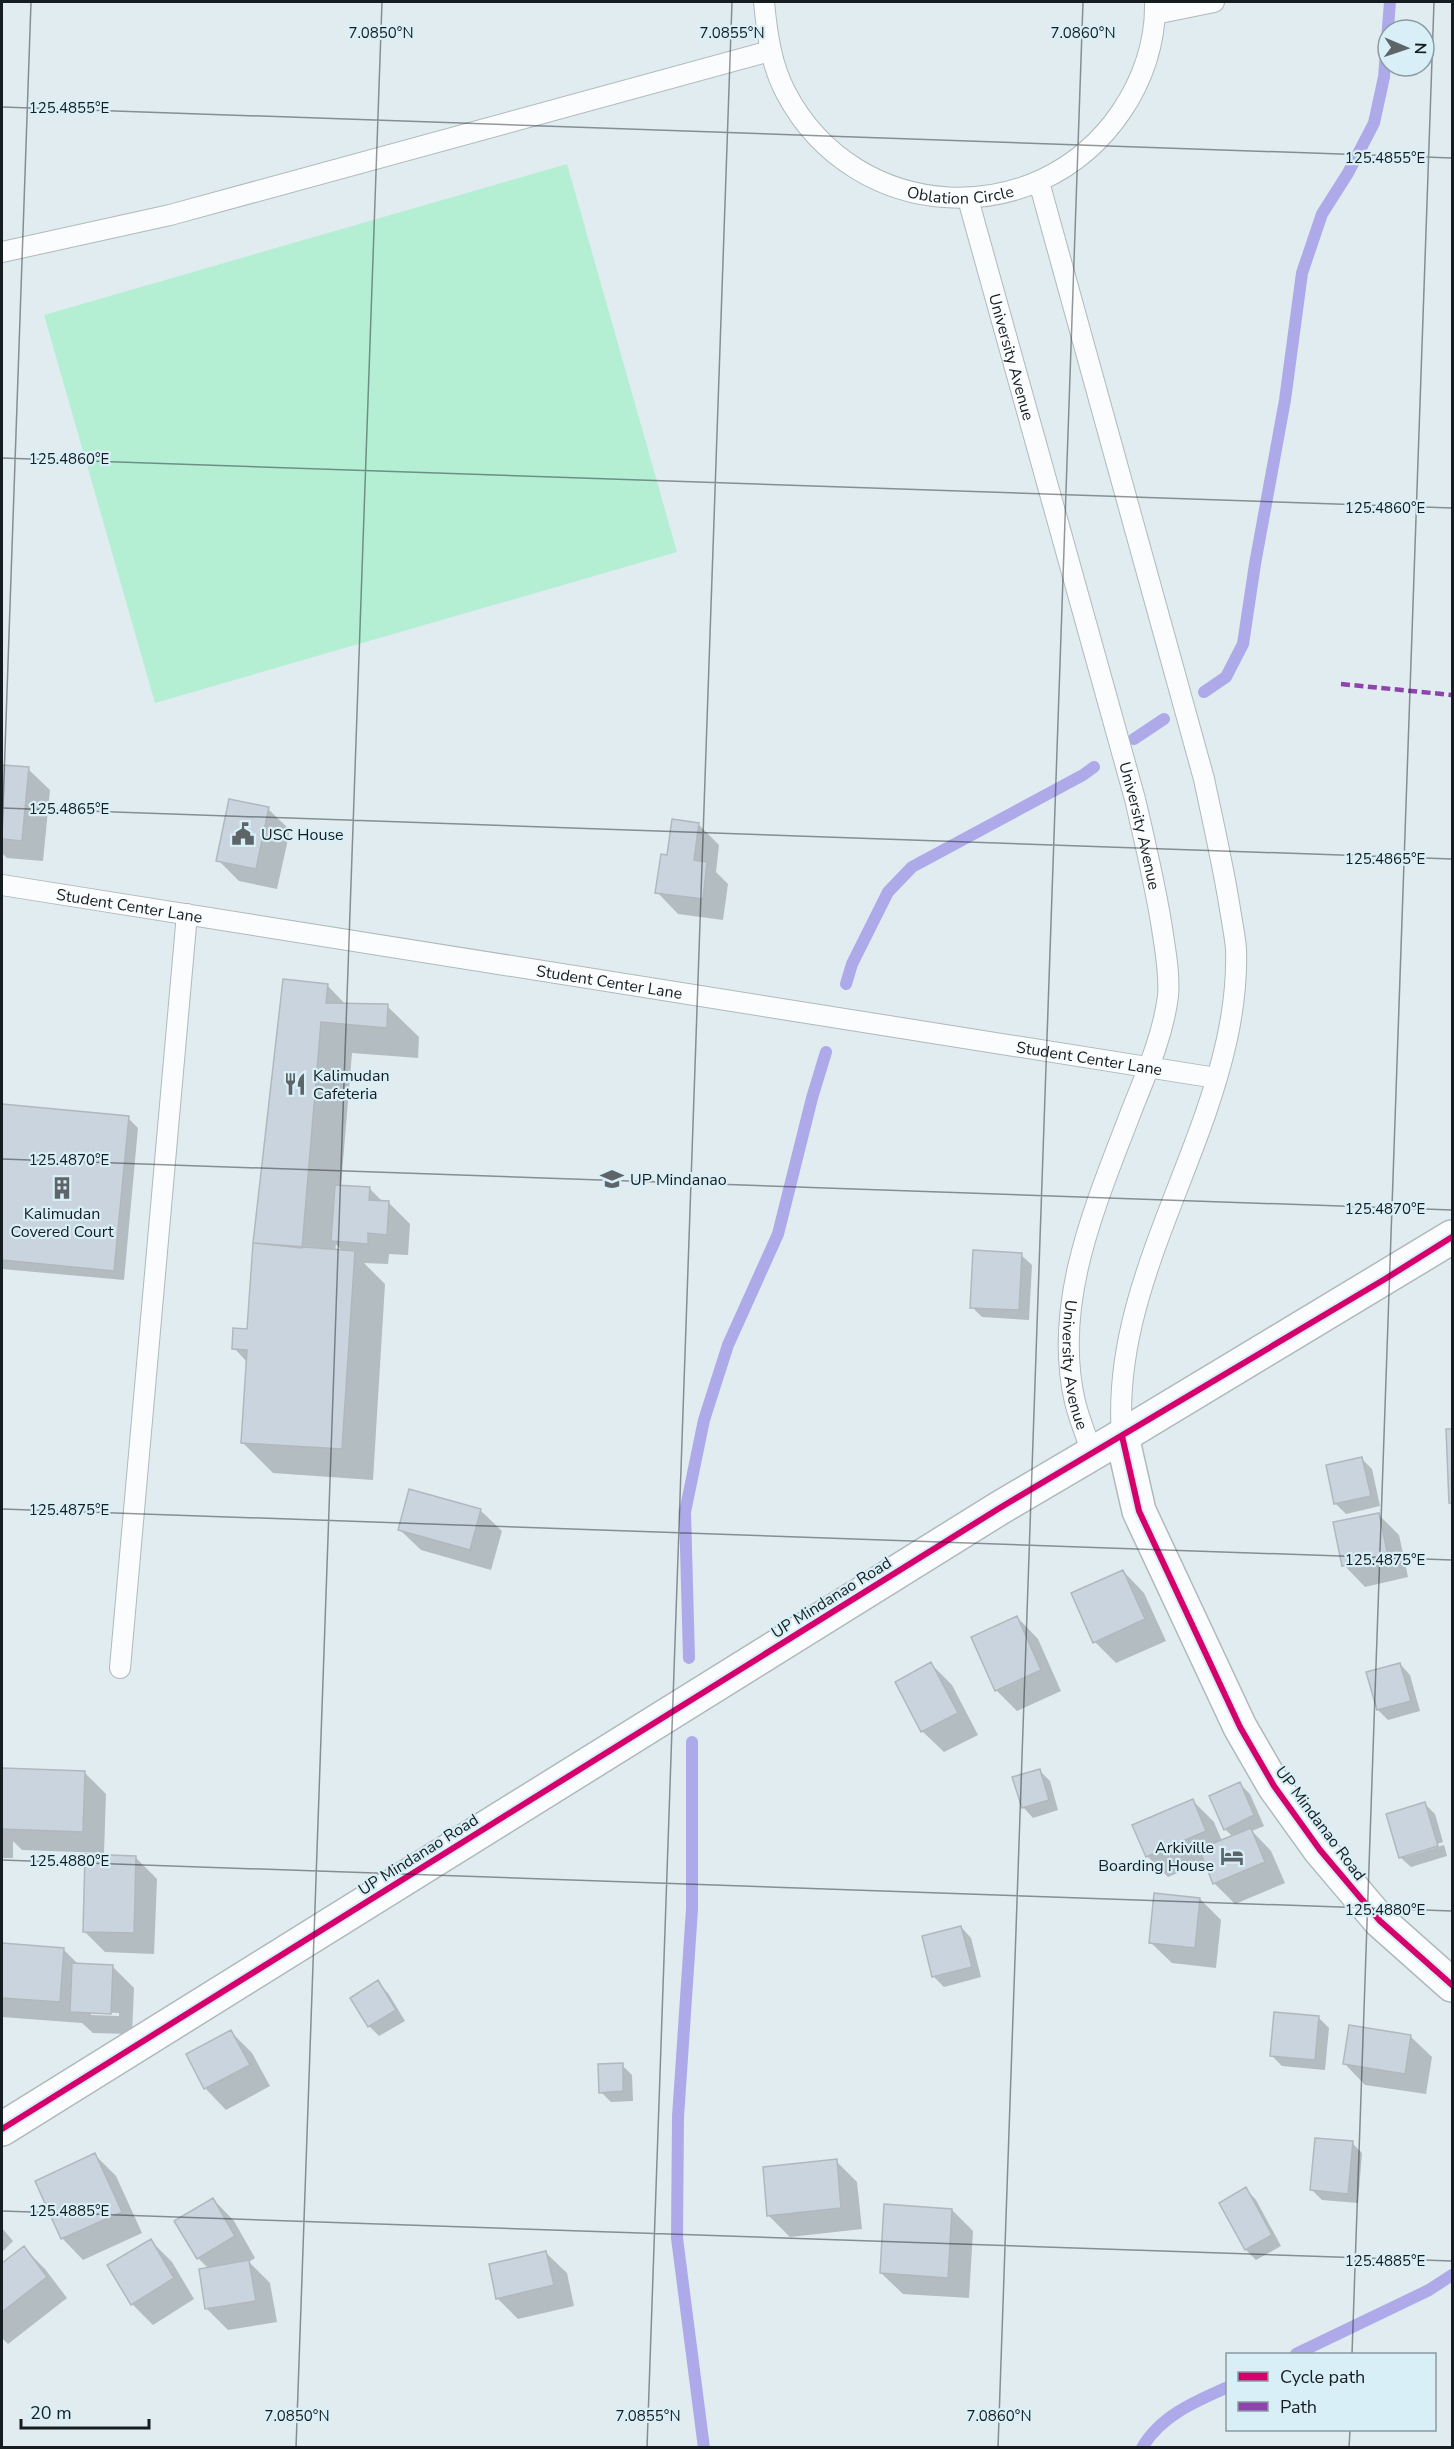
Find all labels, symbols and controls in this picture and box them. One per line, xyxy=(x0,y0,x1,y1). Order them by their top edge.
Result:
north arrow xyxy=(1376,18,1436,78)
text: 7.0850°N xyxy=(348,23,414,43)
text: 7.0855°N xyxy=(699,23,765,43)
text: 7.0860°N xyxy=(1050,23,1116,43)
text: N xyxy=(1409,42,1431,55)
text: 125.4855°E xyxy=(29,98,109,118)
text: 125.4855°E xyxy=(1345,148,1425,168)
street label: Oblation Circle xyxy=(905,181,1016,210)
street label: University Avenue xyxy=(983,291,1039,423)
text: 125.4860°E xyxy=(29,449,109,469)
text: 125.4860°E xyxy=(1345,498,1425,518)
street label: University Avenue xyxy=(1113,760,1165,892)
text: 125.4865°E xyxy=(29,799,109,819)
public building icon: USC House xyxy=(230,821,256,847)
place label: USC House xyxy=(261,824,344,846)
text: 125.4865°E xyxy=(1345,849,1425,869)
street label: Student Center Lane xyxy=(55,884,204,929)
street label: Student Center Lane xyxy=(535,960,684,1005)
street label: Student Center Lane xyxy=(1015,1036,1164,1081)
place label: Kalimudan Cafeteria xyxy=(313,1065,390,1105)
restaurant icon: Kalimudan Cafeteria xyxy=(282,1071,308,1097)
text: 125.4870°E xyxy=(29,1150,109,1170)
school or university icon: UP Mindanao xyxy=(599,1166,625,1192)
place label: UP Mindanao xyxy=(630,1169,727,1191)
building icon: Kalimudan Covered Court xyxy=(49,1175,75,1201)
text: 125.4870°E xyxy=(1345,1199,1425,1219)
place label: Kalimudan Covered Court xyxy=(10,1203,114,1243)
street label: University Avenue xyxy=(1057,1298,1093,1433)
text: 125.4875°E xyxy=(29,1500,109,1520)
text: 125.4875°E xyxy=(1345,1550,1425,1570)
street label: UP Mindanao Road xyxy=(767,1552,896,1644)
street label: UP Mindanao Road xyxy=(1270,1762,1371,1885)
street label: UP Mindanao Road xyxy=(354,1809,483,1901)
place label: Arkiville Boarding House xyxy=(1098,1837,1214,1877)
hotel icon: Arkiville Boarding House xyxy=(1219,1843,1245,1869)
text: 125.4880°E xyxy=(29,1851,109,1871)
text: 125.4880°E xyxy=(1345,1900,1425,1920)
text: 125.4885°E xyxy=(29,2201,109,2221)
text: 125.4885°E xyxy=(1345,2251,1425,2271)
legend xyxy=(1226,2353,1436,2431)
text: Cycle path xyxy=(1280,2365,1365,2389)
scale bar xyxy=(21,2392,148,2430)
text: Path xyxy=(1280,2395,1317,2419)
text: 20 m xyxy=(30,2401,72,2425)
text: 7.0850°N xyxy=(264,2406,330,2426)
text: 7.0855°N xyxy=(615,2406,681,2426)
text: 7.0860°N xyxy=(966,2406,1032,2426)

